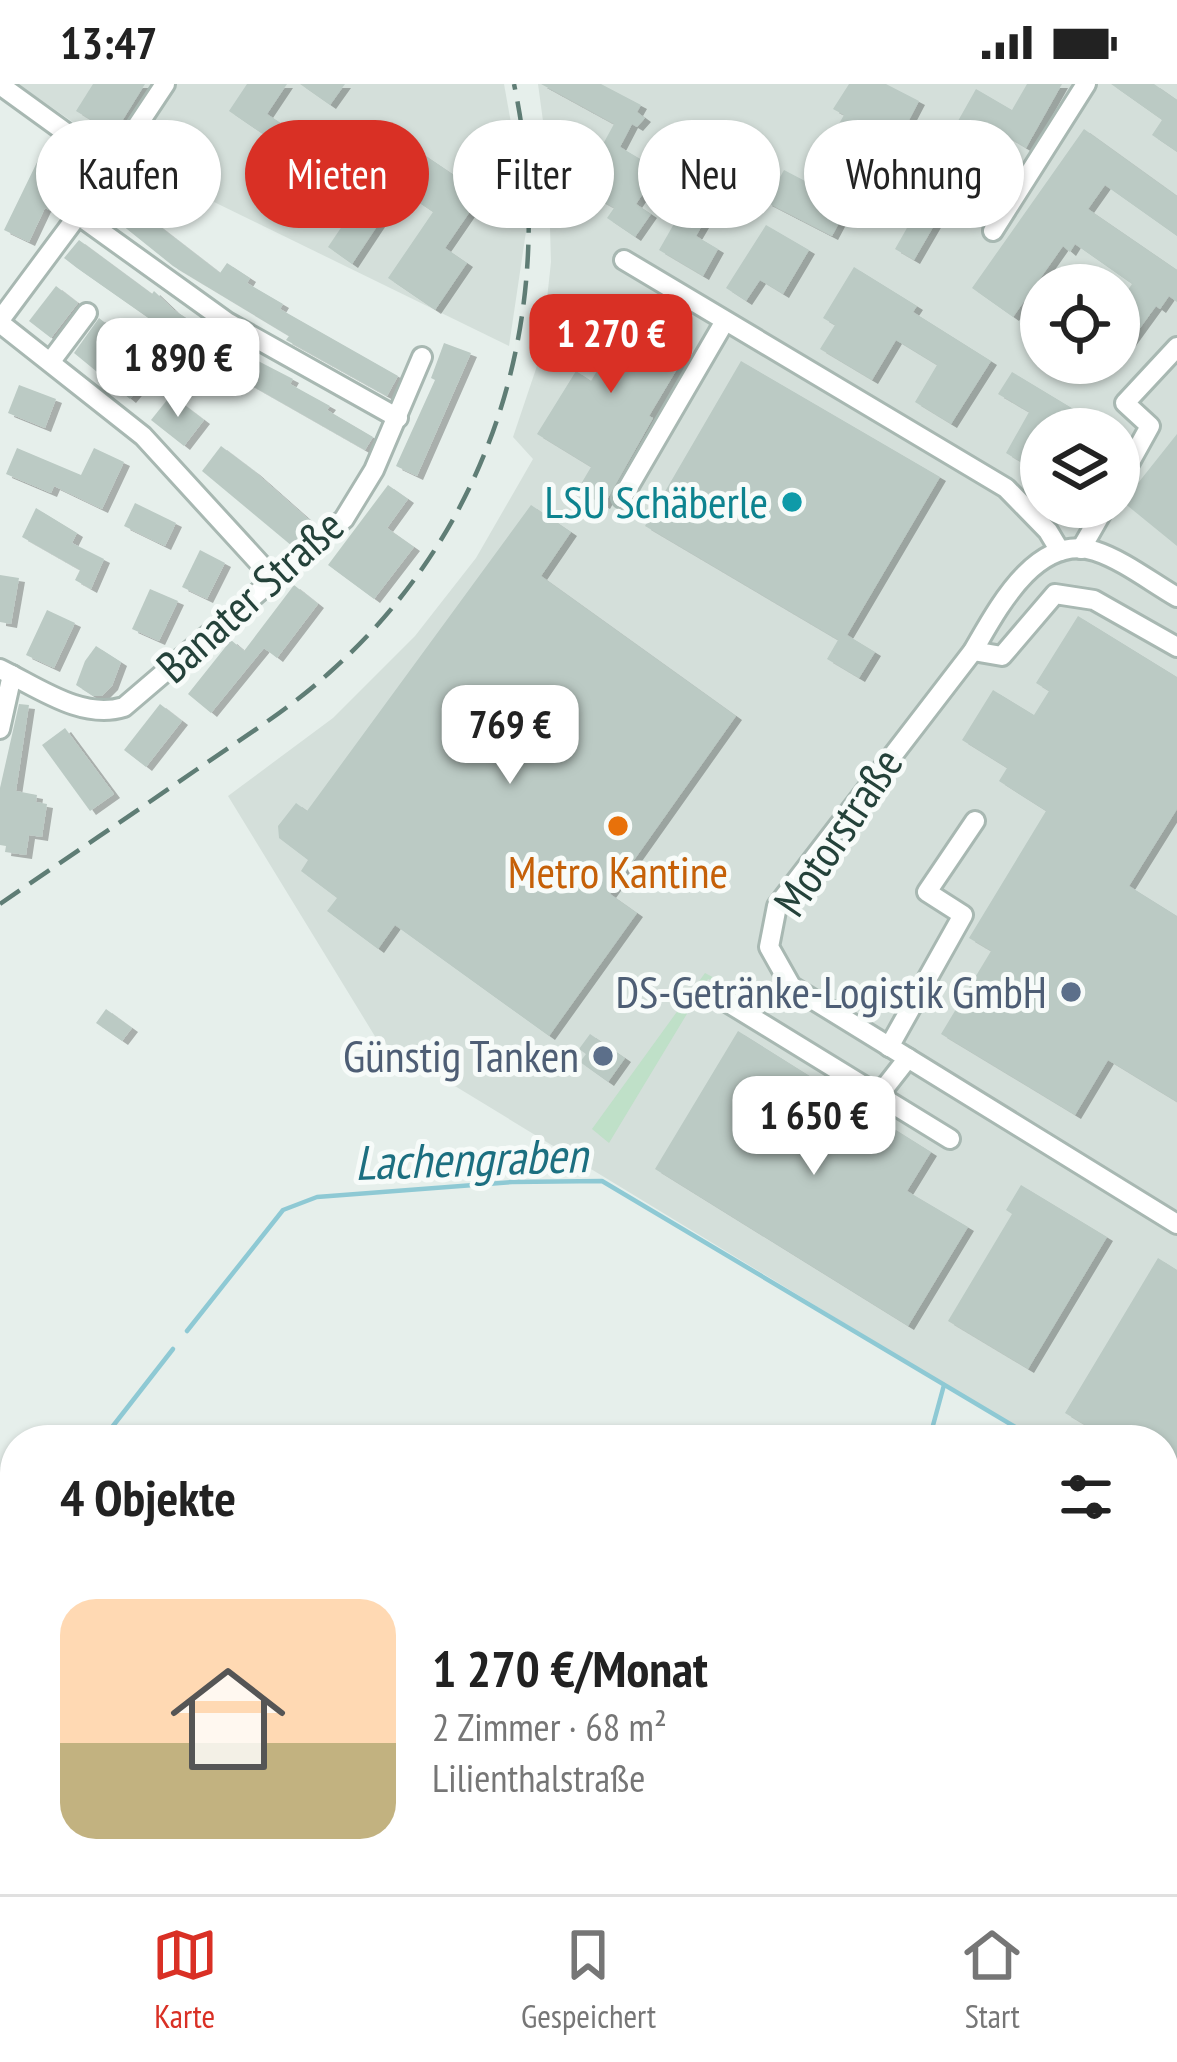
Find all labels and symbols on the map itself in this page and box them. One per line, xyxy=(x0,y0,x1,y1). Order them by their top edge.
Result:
pin: 1 270 € xyxy=(500,294,722,396)
pin: 1 890 € xyxy=(67,318,289,420)
place label: LSU Schäberle xyxy=(544,472,768,530)
marker: LSU Schäberle xyxy=(779,489,805,515)
street label: Banater Straße xyxy=(144,496,355,694)
pin: 769 € xyxy=(426,685,594,787)
street label: Motorstraße xyxy=(760,736,914,927)
marker: Metro Kantine xyxy=(605,813,631,839)
place label: Metro Kantine xyxy=(508,842,728,900)
place label: DS-Getränke-Logistik GmbH xyxy=(615,962,1047,1020)
marker: DS-Getränke-Logistik GmbH xyxy=(1058,979,1084,1005)
place label: Günstig Tanken xyxy=(343,1026,579,1084)
marker: Günstig Tanken xyxy=(590,1043,616,1069)
pin: 1 650 € xyxy=(703,1076,925,1178)
water label: Lachengraben xyxy=(354,1123,591,1193)

